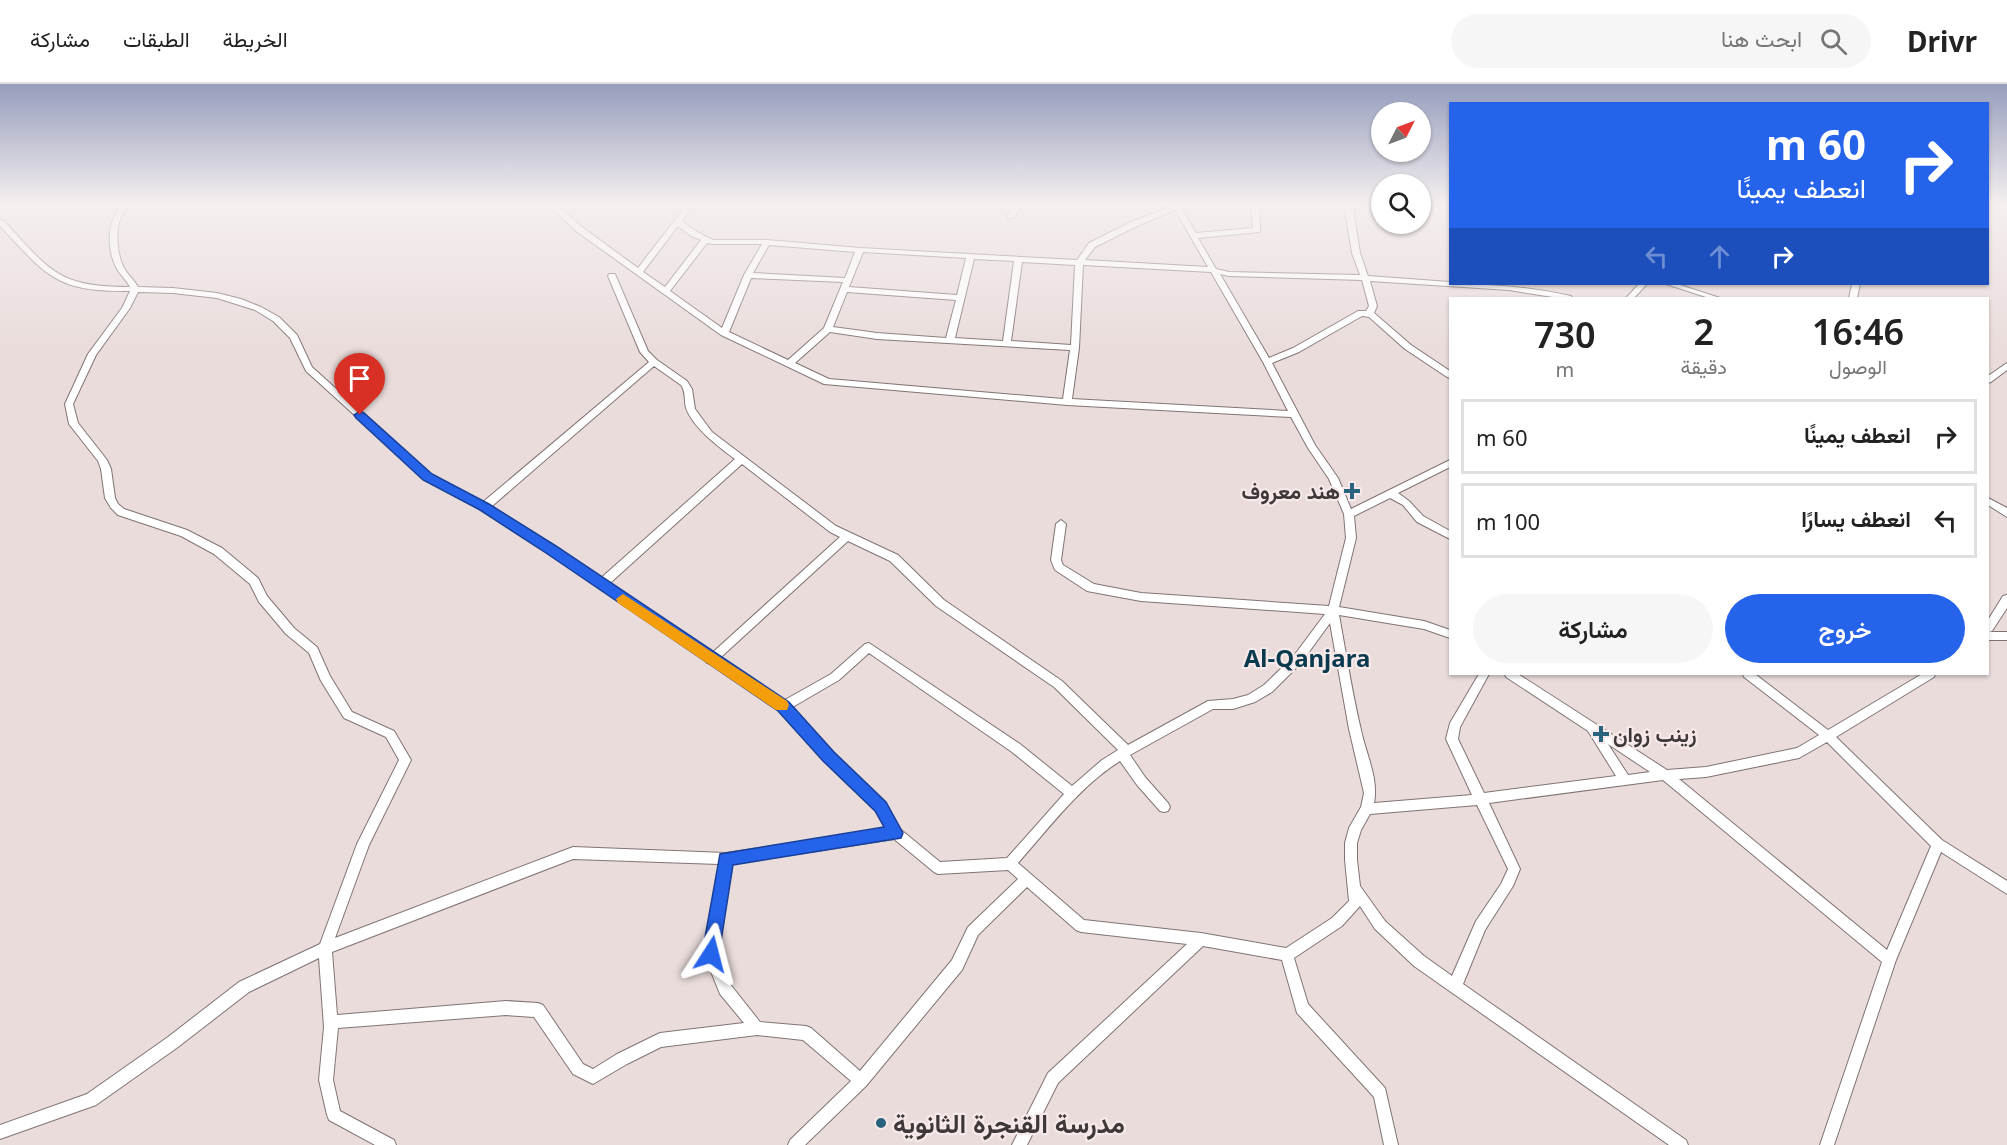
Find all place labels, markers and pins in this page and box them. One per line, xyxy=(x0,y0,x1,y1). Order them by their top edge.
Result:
pin xyxy=(334,353,385,415)
place label: هند معروف xyxy=(1241,477,1340,505)
marker: هند معروف xyxy=(1345,484,1359,498)
place label: زينب زوان xyxy=(1613,720,1697,748)
marker: زينب زوان xyxy=(1594,727,1608,741)
place label: مدرسة القنجرة الثانوية xyxy=(893,1105,1125,1141)
marker: مدرسة القنجرة الثانوية xyxy=(874,1116,888,1130)

